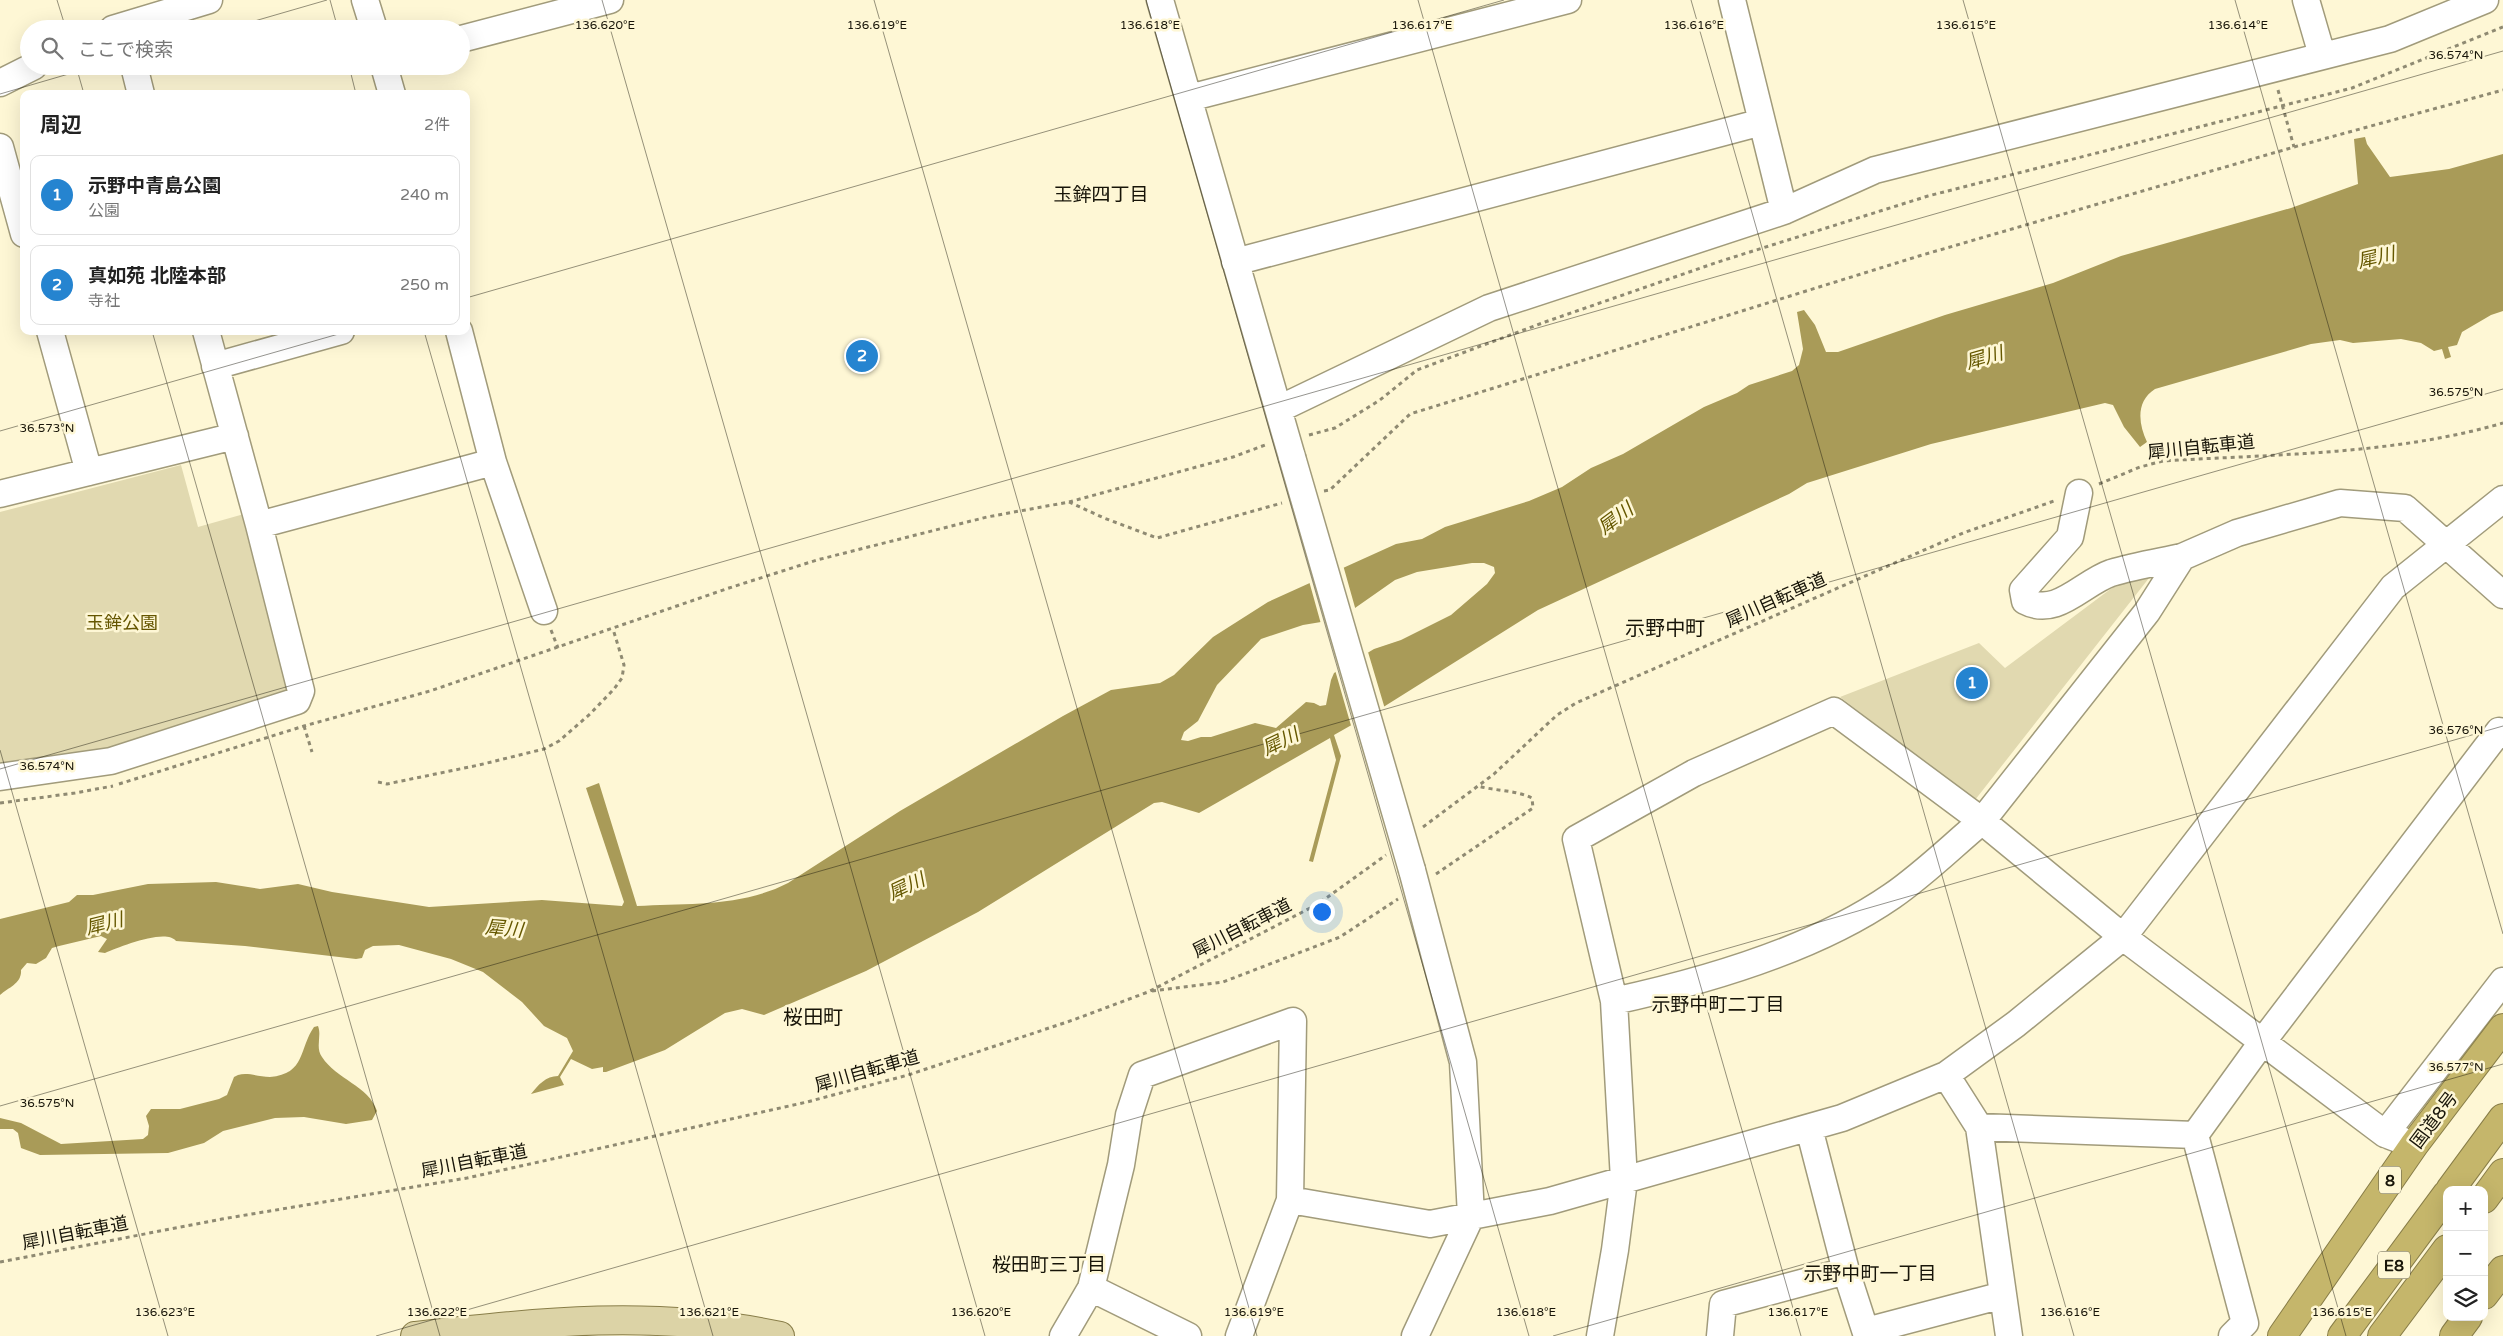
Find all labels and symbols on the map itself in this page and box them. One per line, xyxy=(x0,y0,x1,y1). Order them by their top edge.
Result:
text: 136.620°E xyxy=(575,18,636,32)
text: 136.619°E xyxy=(847,18,908,32)
text: 136.618°E xyxy=(1120,18,1181,32)
text: 136.617°E xyxy=(1392,18,1453,32)
text: 136.616°E xyxy=(1664,18,1725,32)
text: 136.615°E xyxy=(1936,18,1996,32)
text: 136.614°E xyxy=(2208,18,2269,32)
text: 36.574°N xyxy=(2429,48,2483,62)
district label: 玉鉾四丁目 xyxy=(1053,184,1149,206)
water label: 犀川 xyxy=(2355,243,2399,273)
pin: 2 xyxy=(846,337,878,375)
water label: 犀川 xyxy=(1963,342,2007,374)
text: 36.575°N xyxy=(2429,385,2483,399)
text: 36.573°N xyxy=(20,421,74,435)
street label: 犀川自転車道 xyxy=(2146,430,2256,464)
water label: 犀川 xyxy=(1594,497,1639,539)
street label: 犀川自転車道 xyxy=(1722,568,1830,632)
park label: 玉鉾公園 xyxy=(86,612,158,634)
district label: 示野中町 xyxy=(1625,617,1705,641)
pin: 1 xyxy=(1956,664,1988,702)
water label: 犀川 xyxy=(1259,723,1304,760)
text: 36.576°N xyxy=(2429,723,2483,737)
text: 36.574°N xyxy=(20,759,74,773)
water label: 犀川 xyxy=(885,868,930,905)
street label: 犀川自転車道 xyxy=(1189,894,1295,962)
your location xyxy=(1309,899,1335,925)
water label: 犀川 xyxy=(83,908,127,939)
water label: 犀川 xyxy=(484,916,526,942)
district label: 示野中町二丁目 xyxy=(1651,994,1785,1016)
district label: 桜田町 xyxy=(783,1006,843,1030)
street label: 犀川自転車道 xyxy=(812,1046,922,1096)
text: 36.577°N xyxy=(2428,1060,2484,1074)
street label: 国道8号 xyxy=(2406,1087,2462,1153)
text: 36.575°N xyxy=(20,1096,74,1110)
street label: 犀川自転車道 xyxy=(419,1140,529,1182)
road number: 8 xyxy=(2379,1166,2401,1194)
street label: 犀川自転車道 xyxy=(20,1212,130,1254)
road number: E8 xyxy=(2378,1252,2410,1278)
district label: 桜田町三丁目 xyxy=(992,1254,1106,1276)
district label: 示野中町一丁目 xyxy=(1803,1263,1937,1285)
text: 136.623°E xyxy=(135,1305,196,1319)
text: 136.622°E xyxy=(407,1305,468,1319)
text: 136.621°E xyxy=(679,1305,740,1319)
text: 136.620°E xyxy=(951,1305,1012,1319)
text: 136.619°E xyxy=(1224,1305,1285,1319)
text: 136.618°E xyxy=(1496,1305,1557,1319)
text: 136.617°E xyxy=(1768,1305,1829,1319)
text: 136.616°E xyxy=(2040,1305,2101,1319)
text: 136.615°E xyxy=(2312,1305,2372,1319)

